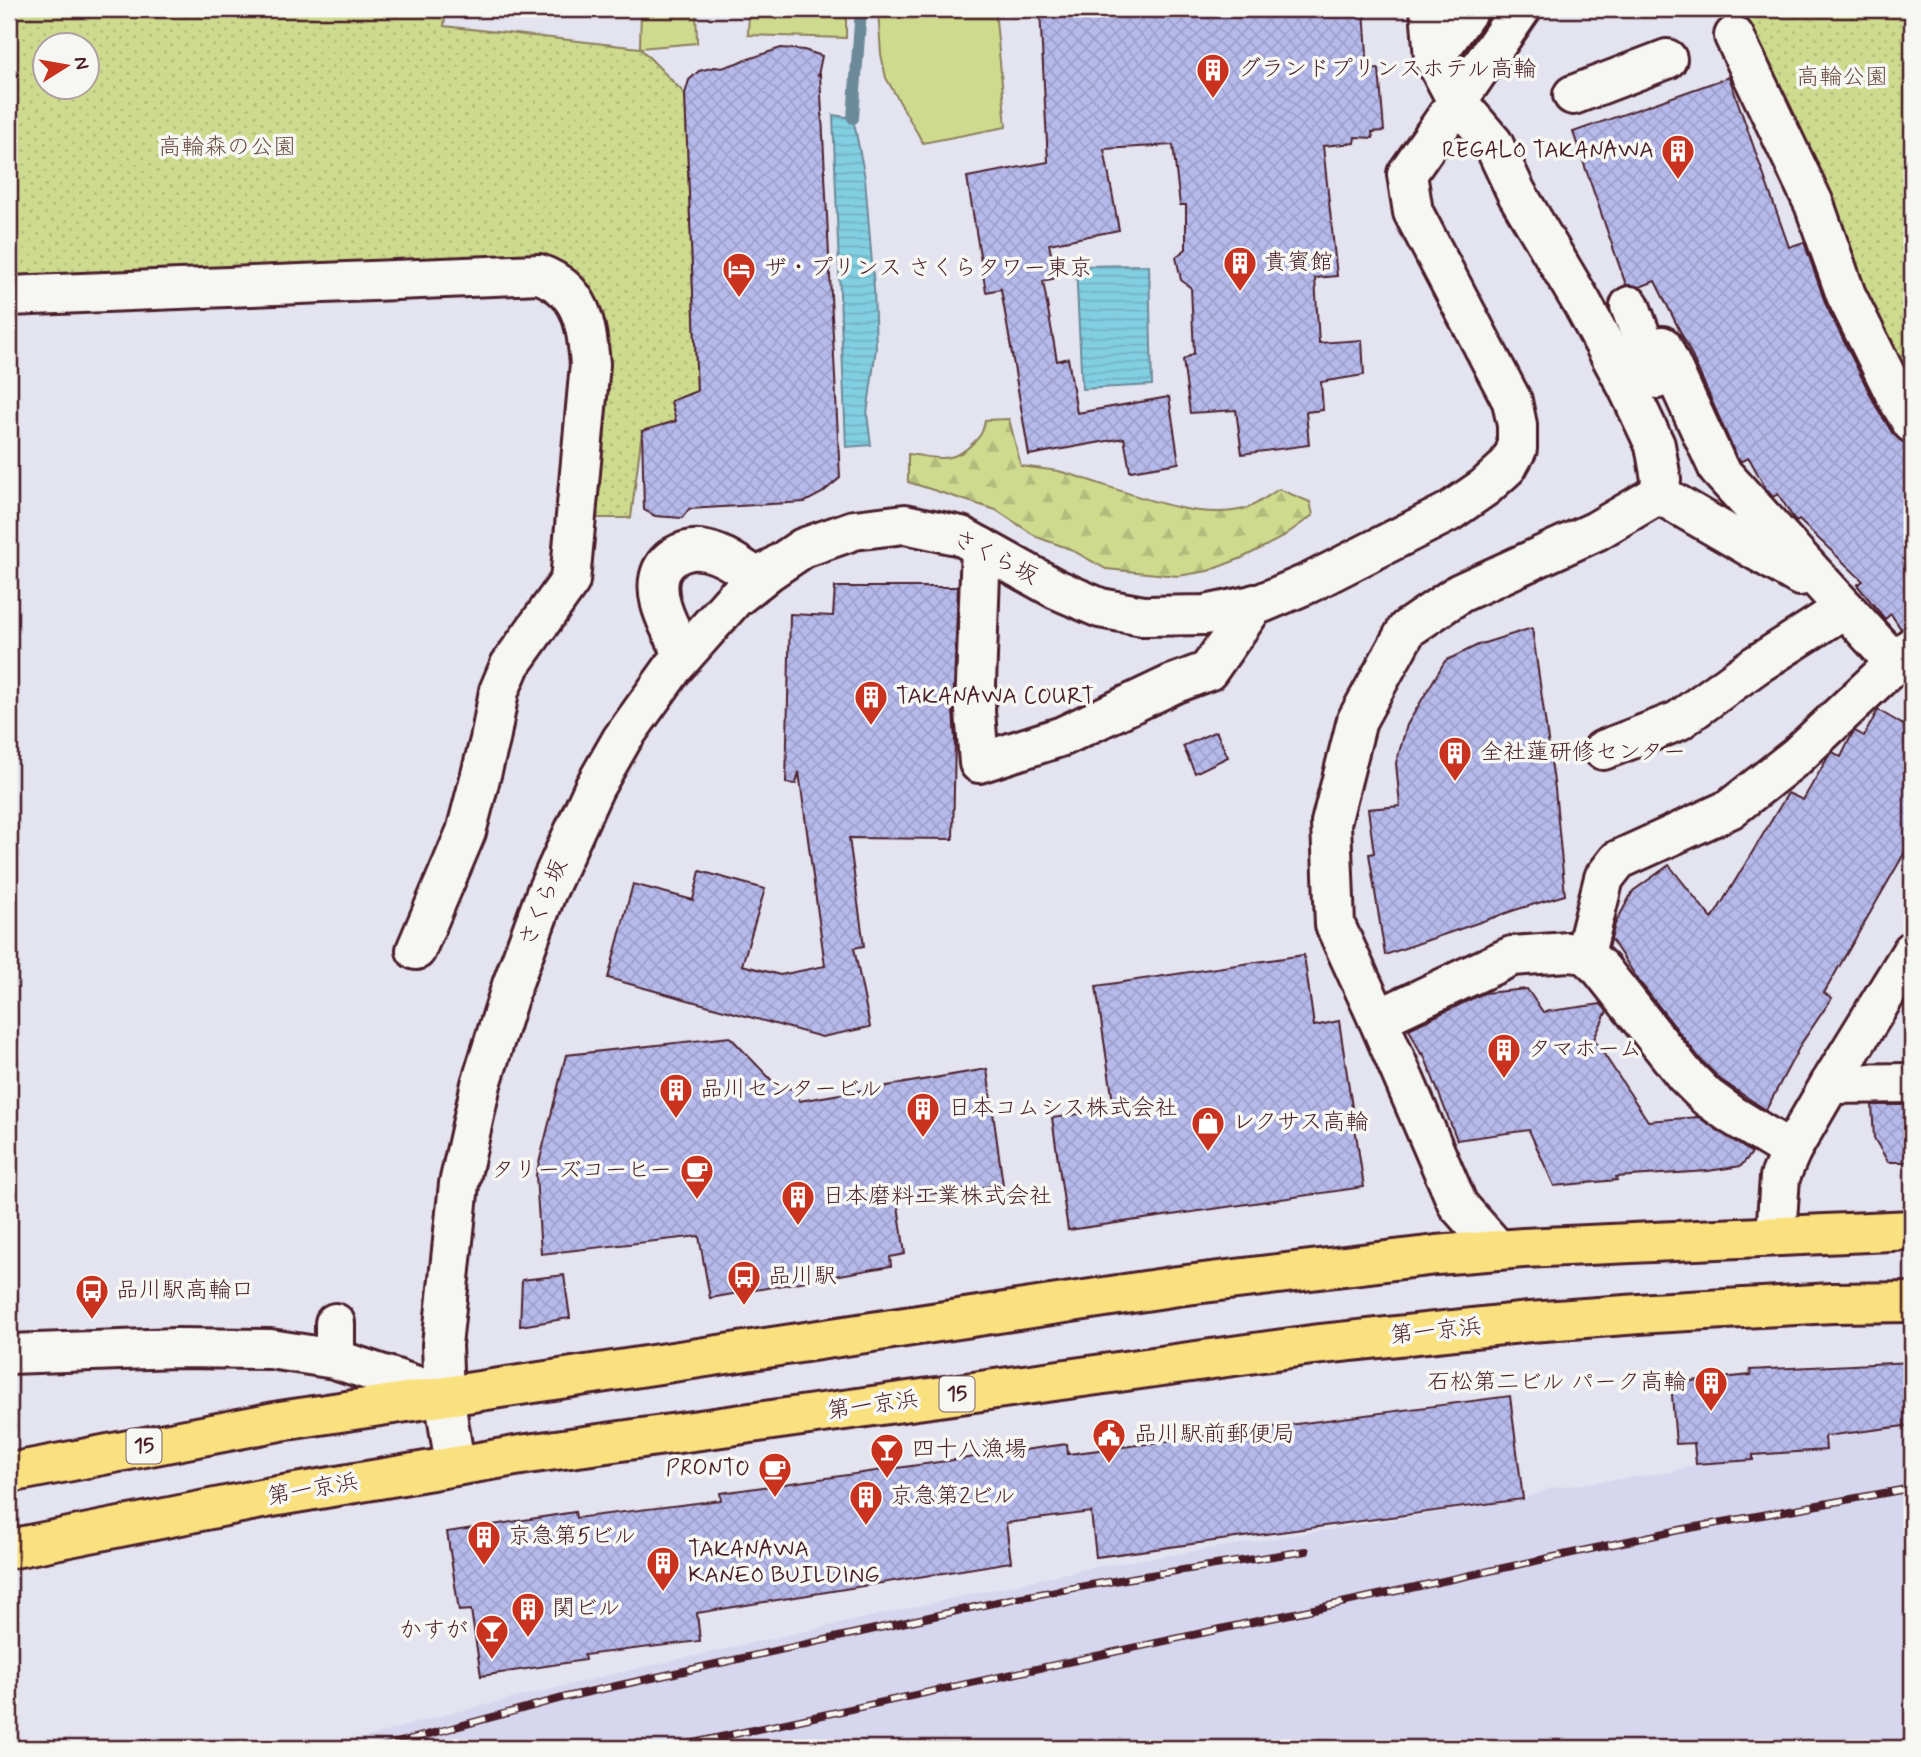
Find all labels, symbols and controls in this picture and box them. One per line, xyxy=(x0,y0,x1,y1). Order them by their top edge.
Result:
north arrow xyxy=(32,32,102,102)
building icon: グランドプリンスホテル高輪 xyxy=(1194,51,1232,100)
text: N xyxy=(68,54,95,72)
place label: グランドプリンスホテル高輪 xyxy=(1238,55,1536,85)
park label: 高輪公園 xyxy=(1796,63,1888,93)
building icon: REGALO TAKANAWA xyxy=(1659,132,1697,181)
park label: 高輪森の公園 xyxy=(158,133,296,163)
place label: REGALO TAKANAWA xyxy=(1442,136,1654,166)
building icon: 貴賓館 xyxy=(1221,244,1259,293)
place label: 貴賓館 xyxy=(1264,248,1333,278)
hotel icon: ザ・プリンス さくらタワー東京 xyxy=(720,250,758,299)
place label: ザ・プリンス さくらタワー東京 xyxy=(764,254,1092,284)
street label: さくら坂 xyxy=(947,524,1043,592)
building icon: TAKANAWA COURT xyxy=(852,678,890,727)
place label: TAKANAWA COURT xyxy=(896,682,1095,712)
building icon: 全社蓮研修センター xyxy=(1436,734,1474,783)
place label: 全社蓮研修センター xyxy=(1480,738,1686,768)
street label: さくら坂 xyxy=(513,855,575,951)
building icon: タマホーム xyxy=(1485,1031,1523,1080)
place label: タマホーム xyxy=(1528,1035,1642,1065)
building icon: 品川センタービル xyxy=(657,1071,695,1120)
place label: 品川センタービル xyxy=(700,1075,883,1105)
building icon: 日本コムシス株式会社 xyxy=(904,1090,942,1139)
place label: 日本コムシス株式会社 xyxy=(948,1094,1178,1124)
shop icon: レクサス高輪 xyxy=(1189,1104,1227,1153)
place label: レクサス高輪 xyxy=(1232,1108,1368,1138)
cafe icon: タリーズコーヒー xyxy=(678,1152,716,1201)
place label: タリーズコーヒー xyxy=(491,1156,672,1186)
building icon: 日本磨料工業株式会社 xyxy=(779,1178,817,1227)
place label: 日本磨料工業株式会社 xyxy=(822,1182,1052,1212)
bus stop icon: 品川駅 xyxy=(725,1258,763,1307)
place label: 品川駅 xyxy=(768,1262,837,1292)
bus stop icon: 品川駅高輪口 xyxy=(73,1272,111,1321)
place label: 品川駅高輪口 xyxy=(116,1276,254,1306)
street label: 第一京浜 xyxy=(1389,1312,1483,1352)
building icon: 石松第二ビル パーク高輪 xyxy=(1692,1364,1730,1413)
place label: 石松第二ビル パーク高輪 xyxy=(1427,1368,1686,1398)
road number: 15 xyxy=(940,1376,974,1412)
street label: 第一京浜 xyxy=(825,1385,921,1427)
public building icon: 品川駅前郵便局 xyxy=(1090,1416,1128,1465)
place label: 品川駅前郵便局 xyxy=(1134,1420,1295,1450)
road number: 15 xyxy=(127,1428,162,1464)
bar icon: 四十八漁場 xyxy=(868,1431,906,1480)
place label: 四十八漁場 xyxy=(912,1435,1027,1465)
cafe icon: PRONTO xyxy=(756,1450,794,1499)
place label: PRONTO xyxy=(666,1454,750,1484)
street label: 第一京浜 xyxy=(265,1467,361,1513)
building icon: 京急第2ビル xyxy=(847,1478,885,1527)
place label: 京急第2ビル xyxy=(890,1482,1016,1512)
building icon: 京急第5ビル xyxy=(465,1518,503,1567)
place label: 京急第5ビル xyxy=(508,1522,636,1552)
place label: TAKANAWA KANEO BUILDING xyxy=(688,1535,880,1591)
building icon: TAKANAWA KANEO BUILDING xyxy=(644,1544,682,1593)
building icon: 関ビル xyxy=(509,1590,547,1639)
place label: 関ビル xyxy=(552,1594,621,1624)
bar icon: かすが xyxy=(473,1612,511,1661)
place label: かすが xyxy=(399,1616,468,1646)

